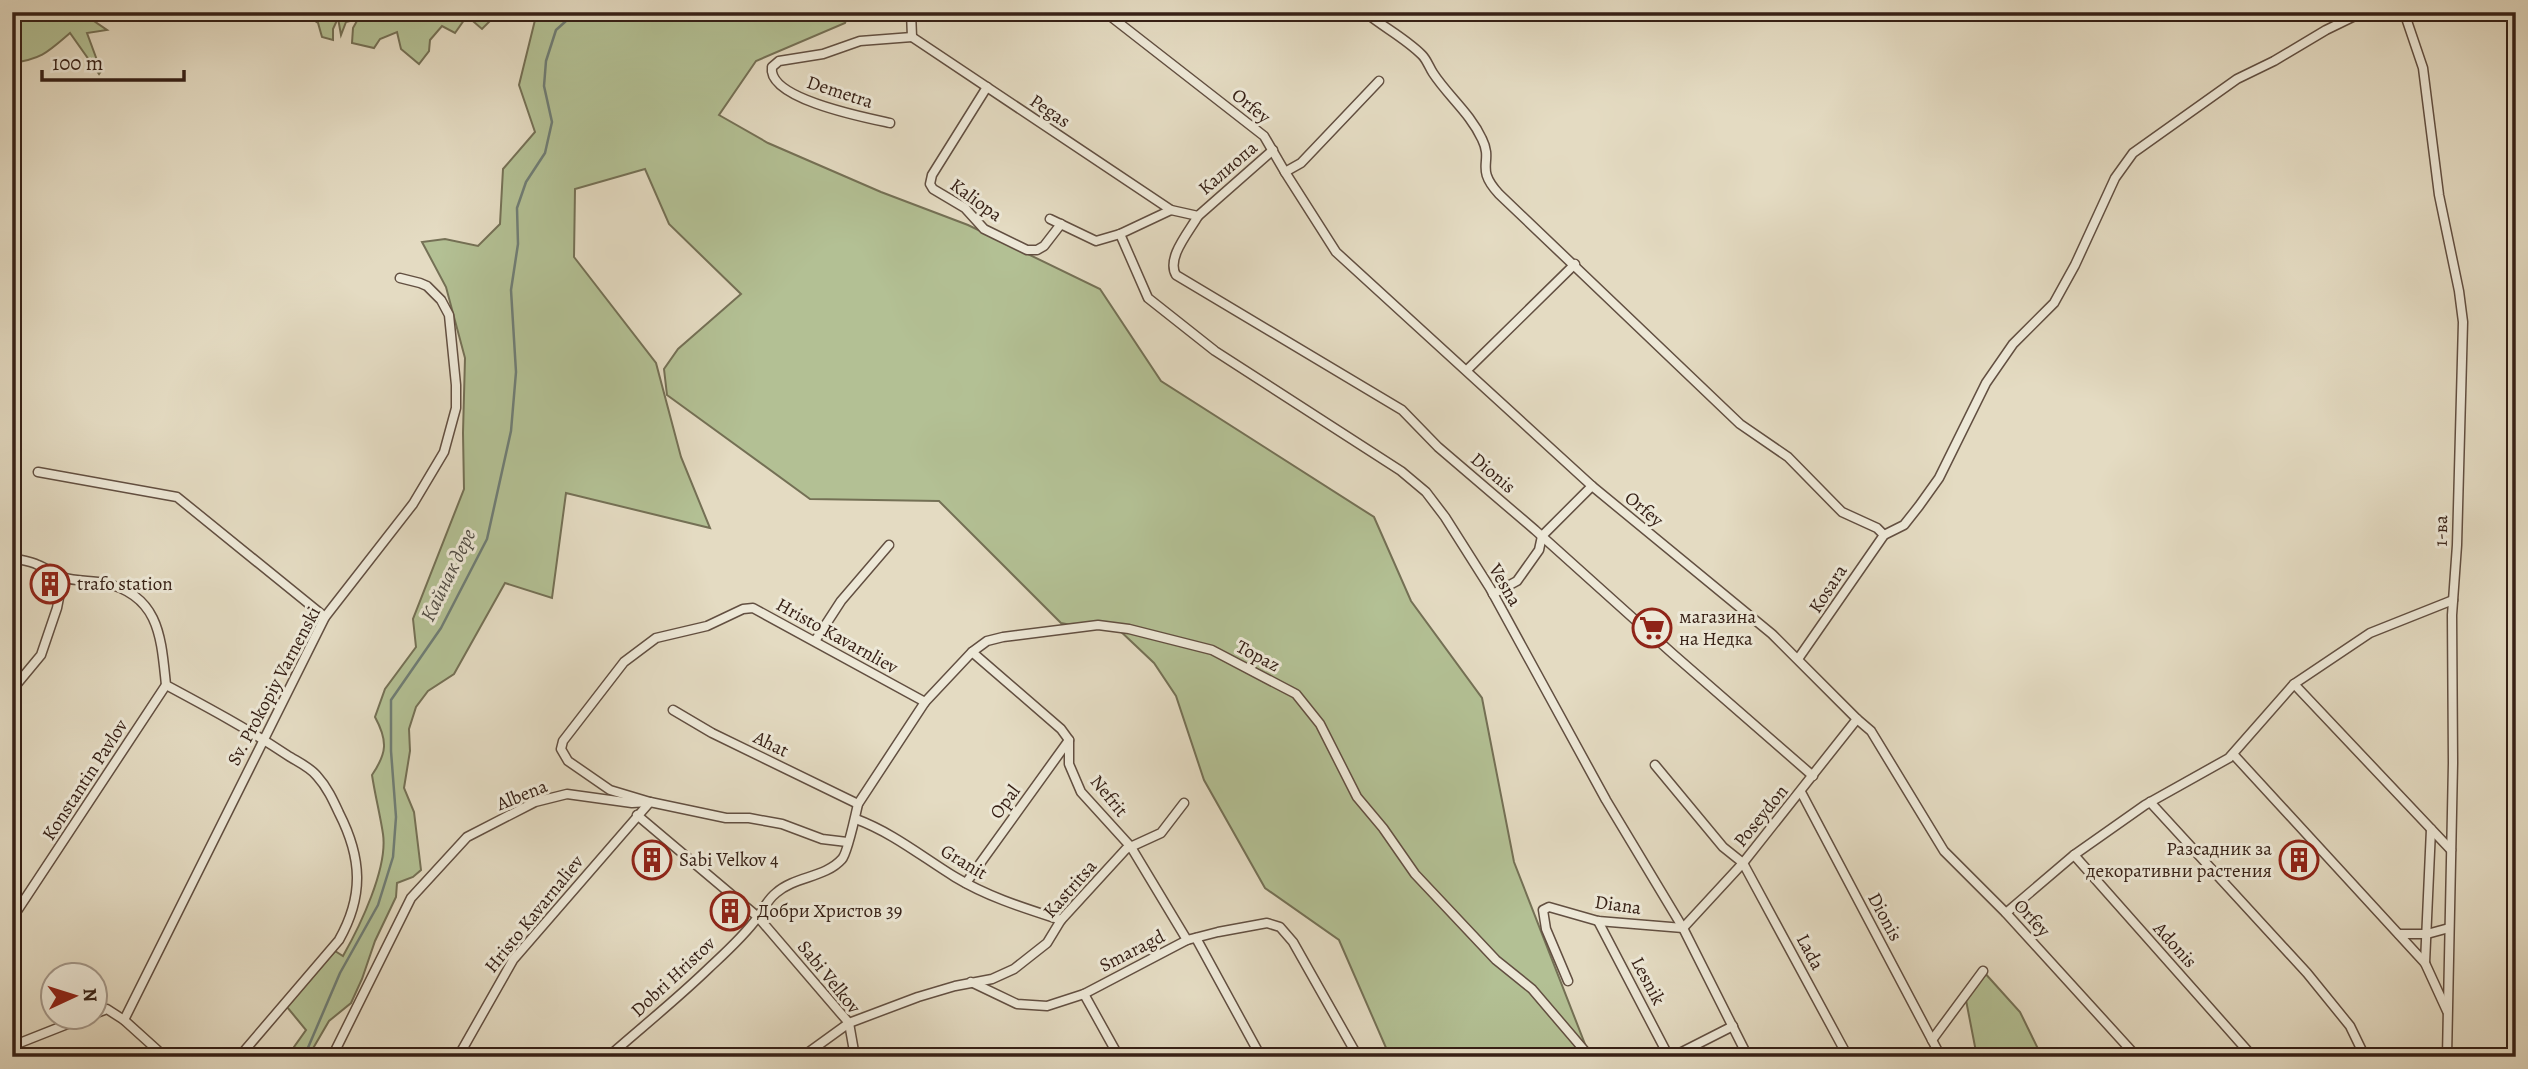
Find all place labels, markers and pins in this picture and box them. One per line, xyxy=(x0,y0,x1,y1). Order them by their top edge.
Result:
building icon: trafo station xyxy=(29,563,71,605)
place label: trafo station xyxy=(77,571,173,597)
place label: магазина на Недка xyxy=(1679,604,1757,652)
supermarket icon: магазина на Недка xyxy=(1631,607,1673,649)
place label: Разсадник за декоративни растения xyxy=(2085,836,2272,884)
building icon: Sabi Velkov 4 xyxy=(631,839,673,881)
building icon: Разсадник за декоративни растения xyxy=(2278,839,2320,881)
place label: Sabi Velkov 4 xyxy=(679,847,779,873)
building icon: Добри Христов 39 xyxy=(709,890,751,932)
place label: Добри Христов 39 xyxy=(757,898,902,924)

